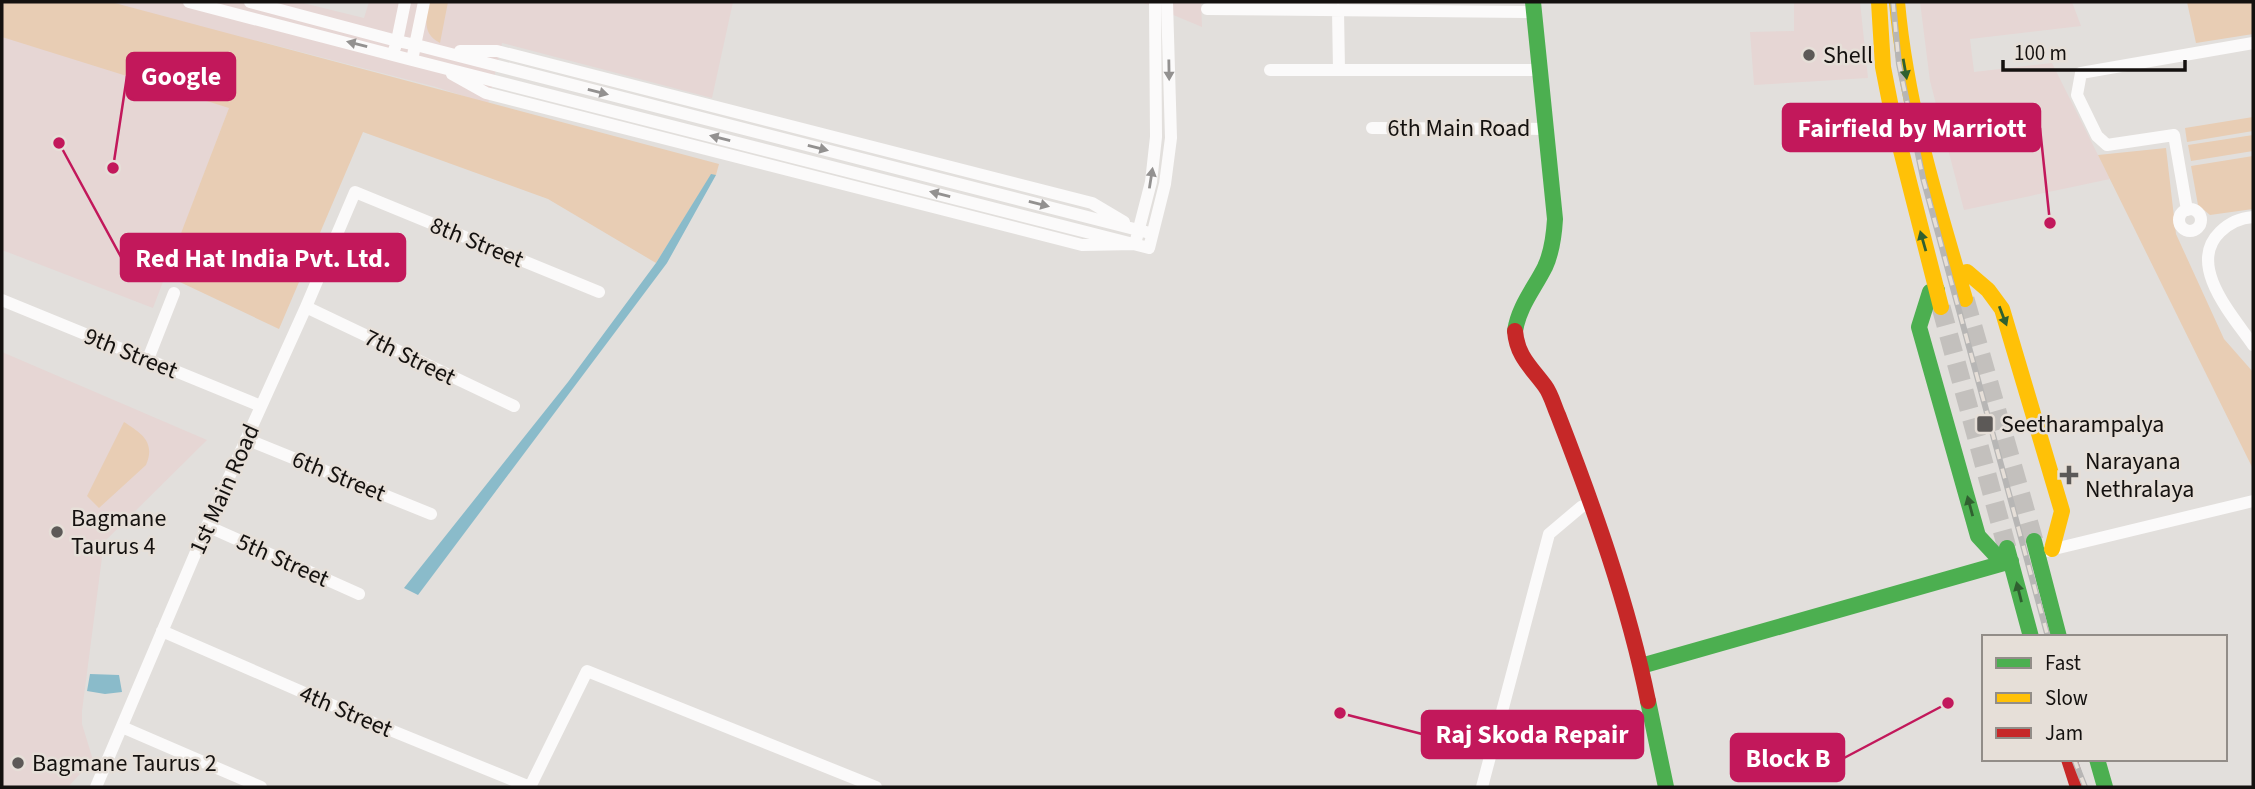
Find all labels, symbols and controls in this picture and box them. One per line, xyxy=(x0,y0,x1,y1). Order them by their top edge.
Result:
scale bar xyxy=(2003,28,2185,72)
one-way arrow xyxy=(346,38,368,49)
place label: Shell xyxy=(1823,38,1873,73)
text: 100 m xyxy=(2014,38,2067,68)
marker: Shell xyxy=(1801,47,1817,63)
callout: Google xyxy=(127,53,235,100)
text: Google xyxy=(141,58,221,95)
one-way arrow xyxy=(1899,58,1910,80)
one-way arrow xyxy=(1163,59,1175,81)
one-way arrow xyxy=(587,87,609,98)
callout: Fairfield by Marriott xyxy=(1783,104,2040,151)
text: Fairfield by Marriott xyxy=(1798,110,2026,147)
street label: 6th Main Road xyxy=(1388,111,1530,146)
one-way arrow xyxy=(708,132,730,143)
one-way arrow xyxy=(807,143,829,154)
one-way arrow xyxy=(1146,166,1157,188)
one-way arrow xyxy=(929,188,951,199)
one-way arrow xyxy=(1028,199,1050,210)
street label: 8th Street xyxy=(425,208,529,277)
one-way arrow xyxy=(1918,231,1928,252)
callout: Red Hat India Pvt. Ltd. xyxy=(121,234,405,281)
text: Red Hat India Pvt. Ltd. xyxy=(135,240,391,277)
one-way arrow xyxy=(1998,306,2009,327)
street label: 9th Street xyxy=(79,319,183,388)
street label: 7th Street xyxy=(358,320,462,395)
place label: Seetharampalya xyxy=(2001,407,2164,442)
marker: Seetharampalya xyxy=(1975,414,1995,434)
street label: 1st Main Road xyxy=(180,418,269,560)
street label: 6th Street xyxy=(287,442,391,511)
place label: Narayana Nethralaya xyxy=(2085,444,2194,507)
marker: Narayana Nethralaya xyxy=(2059,465,2079,485)
one-way arrow xyxy=(1964,495,1974,516)
place label: Bagmane Taurus 4 xyxy=(71,501,166,564)
marker: Bagmane Taurus 4 xyxy=(49,524,65,540)
street label: 5th Street xyxy=(231,525,335,596)
one-way arrow xyxy=(2013,581,2024,603)
legend xyxy=(1982,635,2227,761)
text: Fast xyxy=(2045,648,2081,678)
street label: 4th Street xyxy=(294,676,398,747)
text: Slow xyxy=(2045,683,2088,713)
callout: Raj Skoda Repair xyxy=(1422,711,1643,758)
text: Raj Skoda Repair xyxy=(1435,716,1629,753)
text: Jam xyxy=(2045,718,2083,748)
callout: Block B xyxy=(1731,734,1844,781)
text: Block B xyxy=(1746,740,1830,777)
place label: Bagmane Taurus 2 xyxy=(32,746,217,781)
marker: Bagmane Taurus 2 xyxy=(10,755,26,771)

